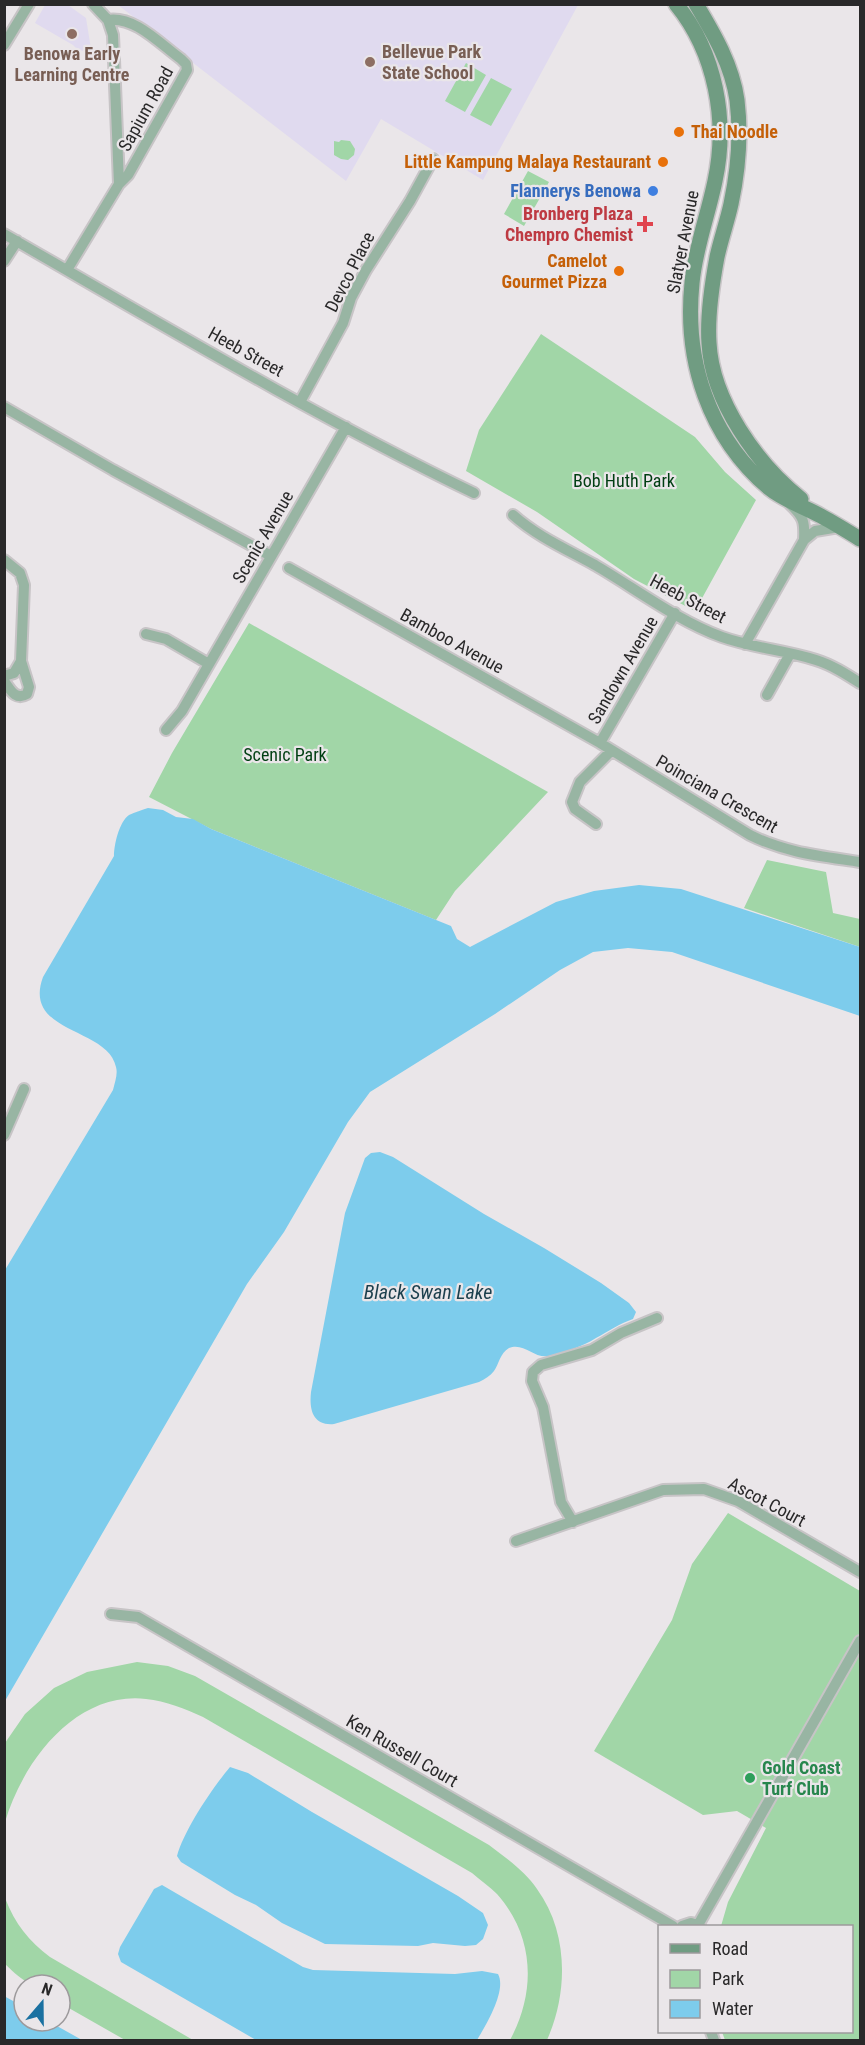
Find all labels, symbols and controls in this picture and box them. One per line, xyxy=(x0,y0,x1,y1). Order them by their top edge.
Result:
marker: Benowa Early Learning Centre xyxy=(65,27,79,41)
place label: Bellevue Park State School xyxy=(382,41,482,83)
place label: Benowa Early Learning Centre xyxy=(15,43,130,85)
marker: Bellevue Park State School xyxy=(363,55,377,69)
street label: Sapium Road xyxy=(114,63,177,155)
place label: Thai Noodle xyxy=(691,121,778,142)
marker: Thai Noodle xyxy=(672,125,686,139)
place label: Little Kampung Malaya Restaurant xyxy=(404,151,651,172)
marker: Little Kampung Malaya Restaurant xyxy=(656,155,670,169)
place label: Flannerys Benowa xyxy=(510,180,641,201)
marker: Flannerys Benowa xyxy=(646,184,660,198)
street label: Slatyer Avenue xyxy=(662,189,703,295)
place label: Bronberg Plaza Chempro Chemist xyxy=(505,203,633,245)
marker: Bronberg Plaza Chempro Chemist xyxy=(638,217,652,231)
street label: Devco Place xyxy=(320,228,379,315)
place label: Camelot Gourmet Pizza xyxy=(502,250,607,292)
marker: Camelot Gourmet Pizza xyxy=(612,264,626,278)
street label: Heeb Street xyxy=(205,322,288,381)
park label: Bob Huth Park xyxy=(573,470,675,491)
street label: Scenic Avenue xyxy=(228,487,297,587)
street label: Heeb Street xyxy=(647,570,730,627)
street label: Bamboo Avenue xyxy=(397,604,508,678)
street label: Sandown Avenue xyxy=(583,612,662,727)
park label: Scenic Park xyxy=(243,744,327,765)
street label: Poinciana Crescent xyxy=(653,750,782,837)
water label: Black Swan Lake xyxy=(364,1280,492,1304)
street label: Ascot Court xyxy=(725,1472,810,1531)
street label: Ken Russell Court xyxy=(343,1710,462,1791)
place label: Gold Coast Turf Club xyxy=(762,1757,841,1799)
marker: Gold Coast Turf Club xyxy=(743,1771,757,1785)
legend xyxy=(658,1925,853,2033)
text: Road xyxy=(712,1938,748,1959)
text: Park xyxy=(712,1968,744,1989)
north arrow xyxy=(12,1973,72,2033)
text: N xyxy=(39,1979,55,2000)
text: Water xyxy=(712,1998,754,2019)

